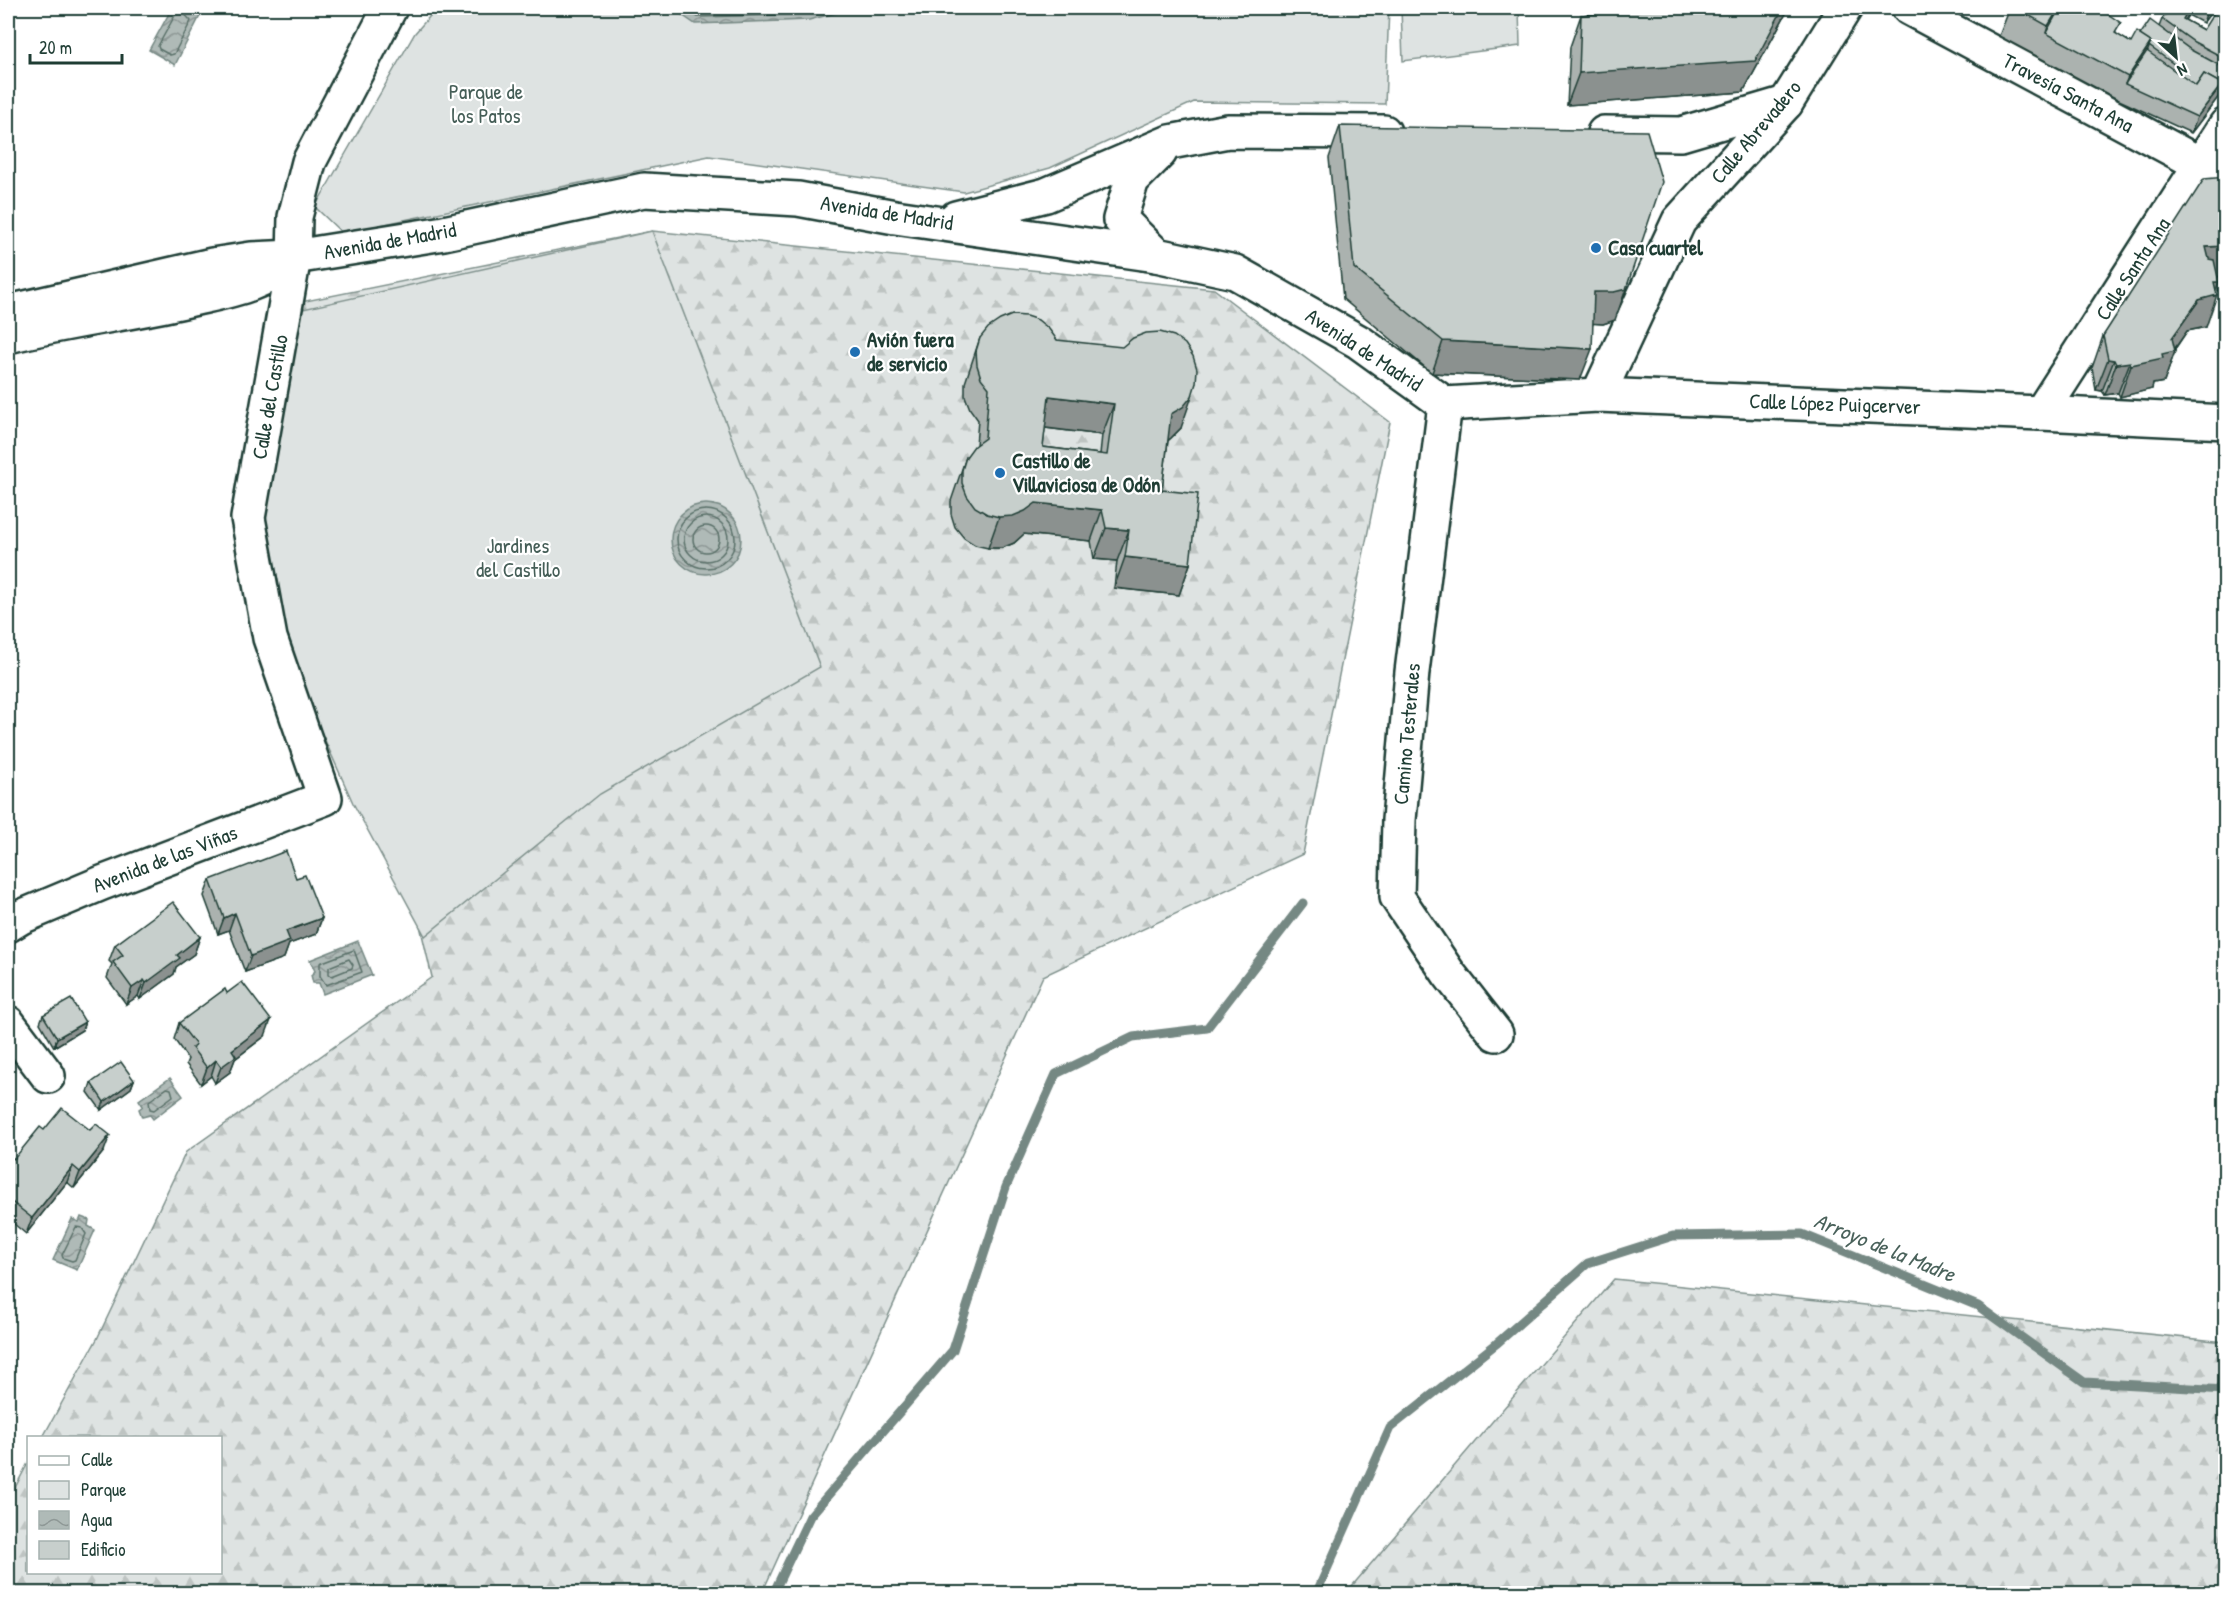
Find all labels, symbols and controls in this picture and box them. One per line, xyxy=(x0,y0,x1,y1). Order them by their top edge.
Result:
scale bar xyxy=(30,27,122,65)
north arrow xyxy=(2146,27,2206,87)
text: 20 m xyxy=(39,35,72,60)
street label: Travesía Santa Ana xyxy=(1998,46,2139,139)
text: N xyxy=(2174,59,2192,82)
street label: Calle Abrevadero xyxy=(1704,74,1808,190)
park label: Parque de los Patos xyxy=(449,77,523,130)
street label: Avenida de Madrid xyxy=(819,188,955,237)
street label: Calle Santa Ana xyxy=(2088,212,2177,326)
street label: Avenida de Madrid xyxy=(322,215,458,266)
place label: Casa cuartel xyxy=(1608,233,1703,262)
marker: Casa cuartel xyxy=(1589,241,1603,255)
street label: Avenida de Madrid xyxy=(1300,301,1428,398)
place label: Avión fuera de servicio xyxy=(867,325,955,378)
street label: Calle del Castillo xyxy=(244,332,295,462)
marker: Avión fuera de servicio xyxy=(848,345,862,359)
street label: Calle López Puigcerver xyxy=(1749,386,1921,421)
place label: Castillo de Villaviciosa de Odón xyxy=(1012,446,1161,499)
marker: Castillo de Villaviciosa de Odón xyxy=(993,466,1007,480)
park label: Jardines del Castillo xyxy=(476,531,560,584)
street label: Camino Testerales xyxy=(1386,662,1427,806)
street label: Avenida de las Viñas xyxy=(88,818,241,899)
water label: Arroyo de la Madre xyxy=(1810,1205,1961,1289)
legend xyxy=(27,1436,222,1574)
text: Calle xyxy=(81,1447,113,1472)
text: Parque xyxy=(81,1477,126,1502)
text: Agua xyxy=(81,1507,112,1532)
text: Edificio xyxy=(81,1537,125,1562)

